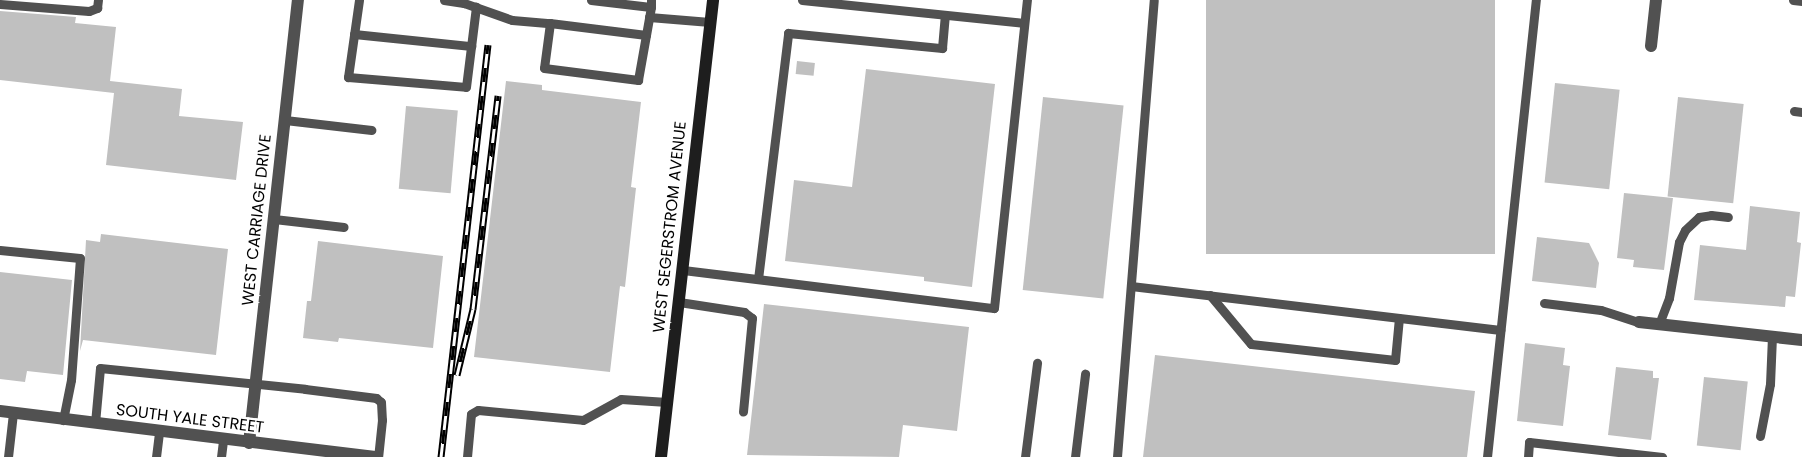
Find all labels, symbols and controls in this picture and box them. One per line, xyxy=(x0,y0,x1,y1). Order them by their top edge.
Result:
street label: WEST SEGERSTROM AVENUE xyxy=(649,120,691,334)
street label: WEST CARRIAGE DRIVE xyxy=(238,133,276,307)
street label: SOUTH YALE STREET xyxy=(115,400,265,438)

